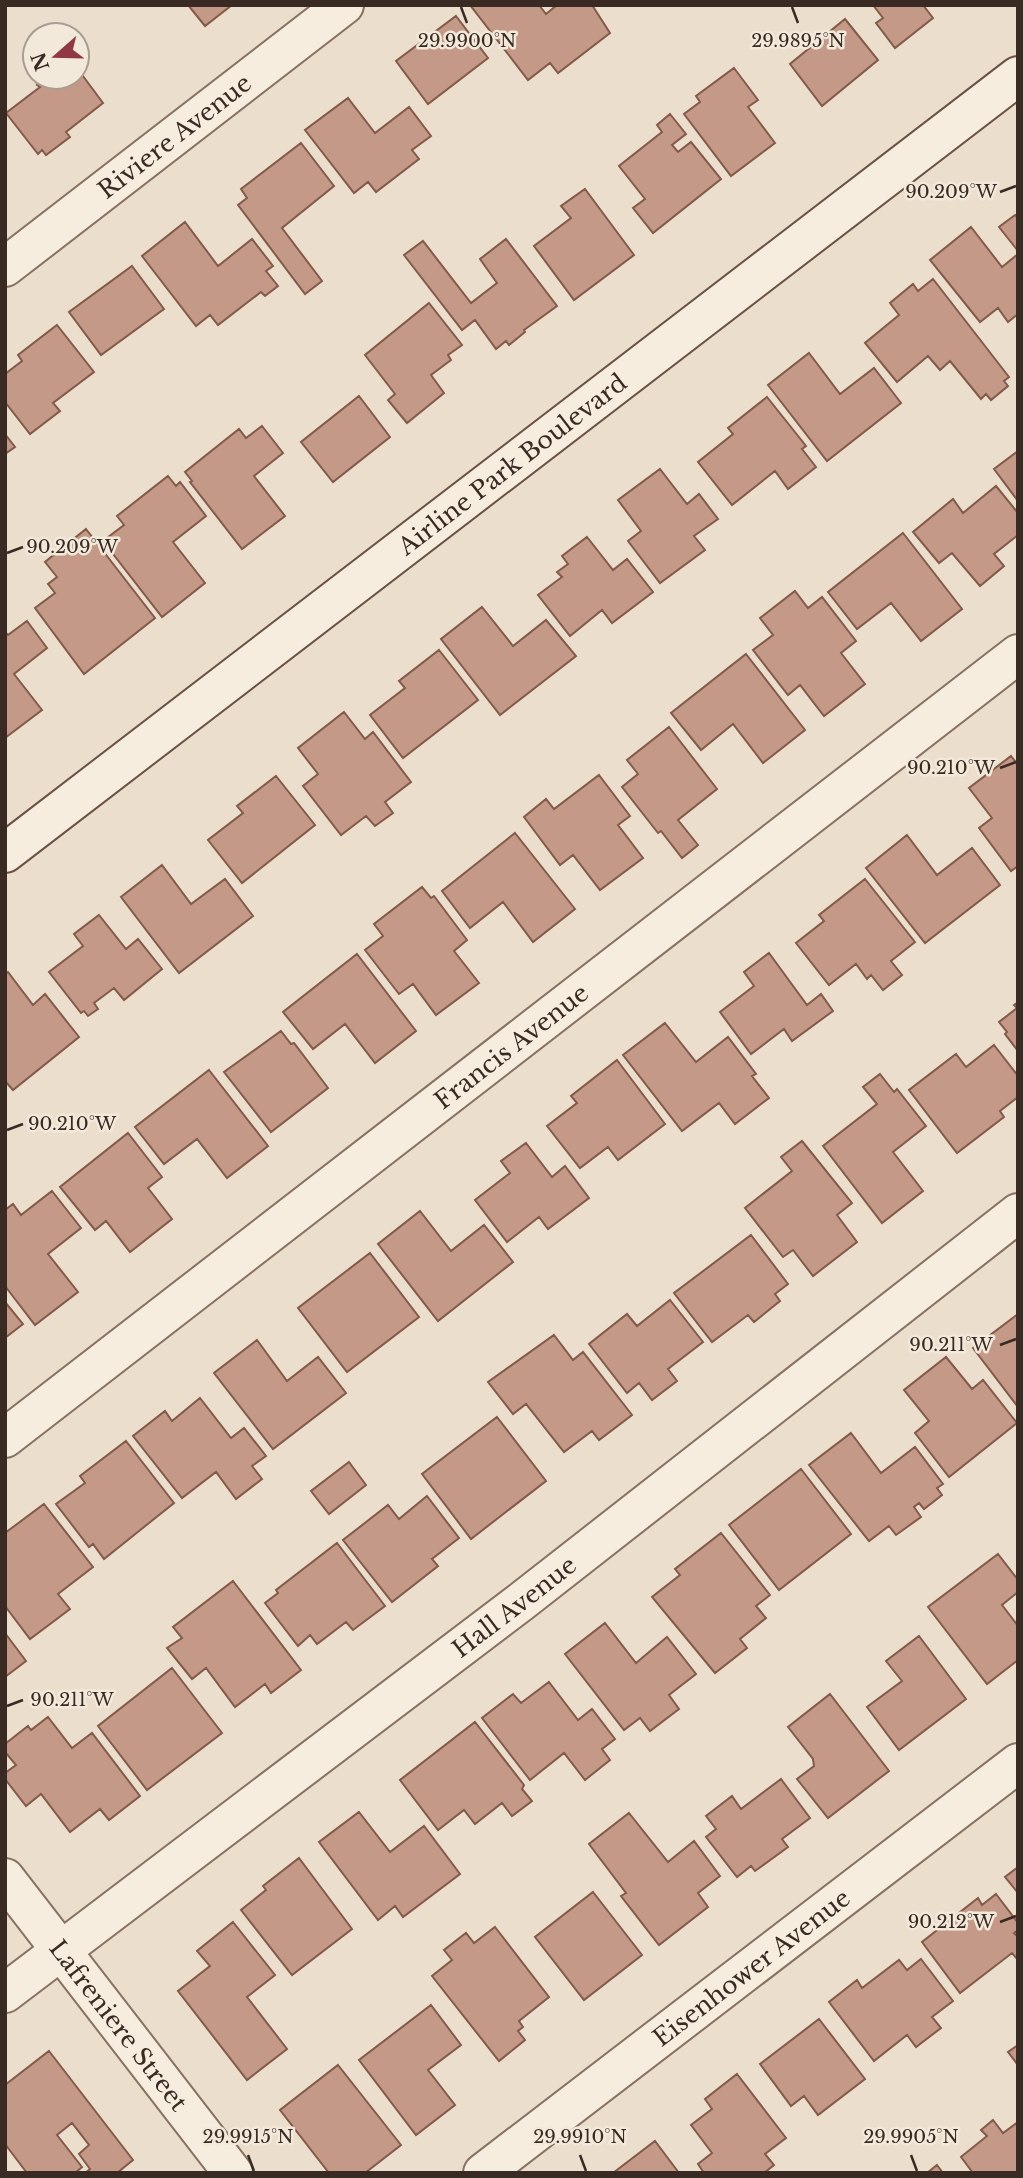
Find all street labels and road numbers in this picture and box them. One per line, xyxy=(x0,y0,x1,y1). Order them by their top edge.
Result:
street label: Riviere Avenue xyxy=(92,68,257,204)
street label: Airline Park Boulevard xyxy=(391,367,632,562)
street label: Francis Avenue xyxy=(428,978,594,1115)
street label: Hall Avenue xyxy=(446,1550,582,1663)
street label: Eisenhower Avenue xyxy=(647,1883,856,2052)
street label: Lafreniere Street xyxy=(44,1934,194,2116)

